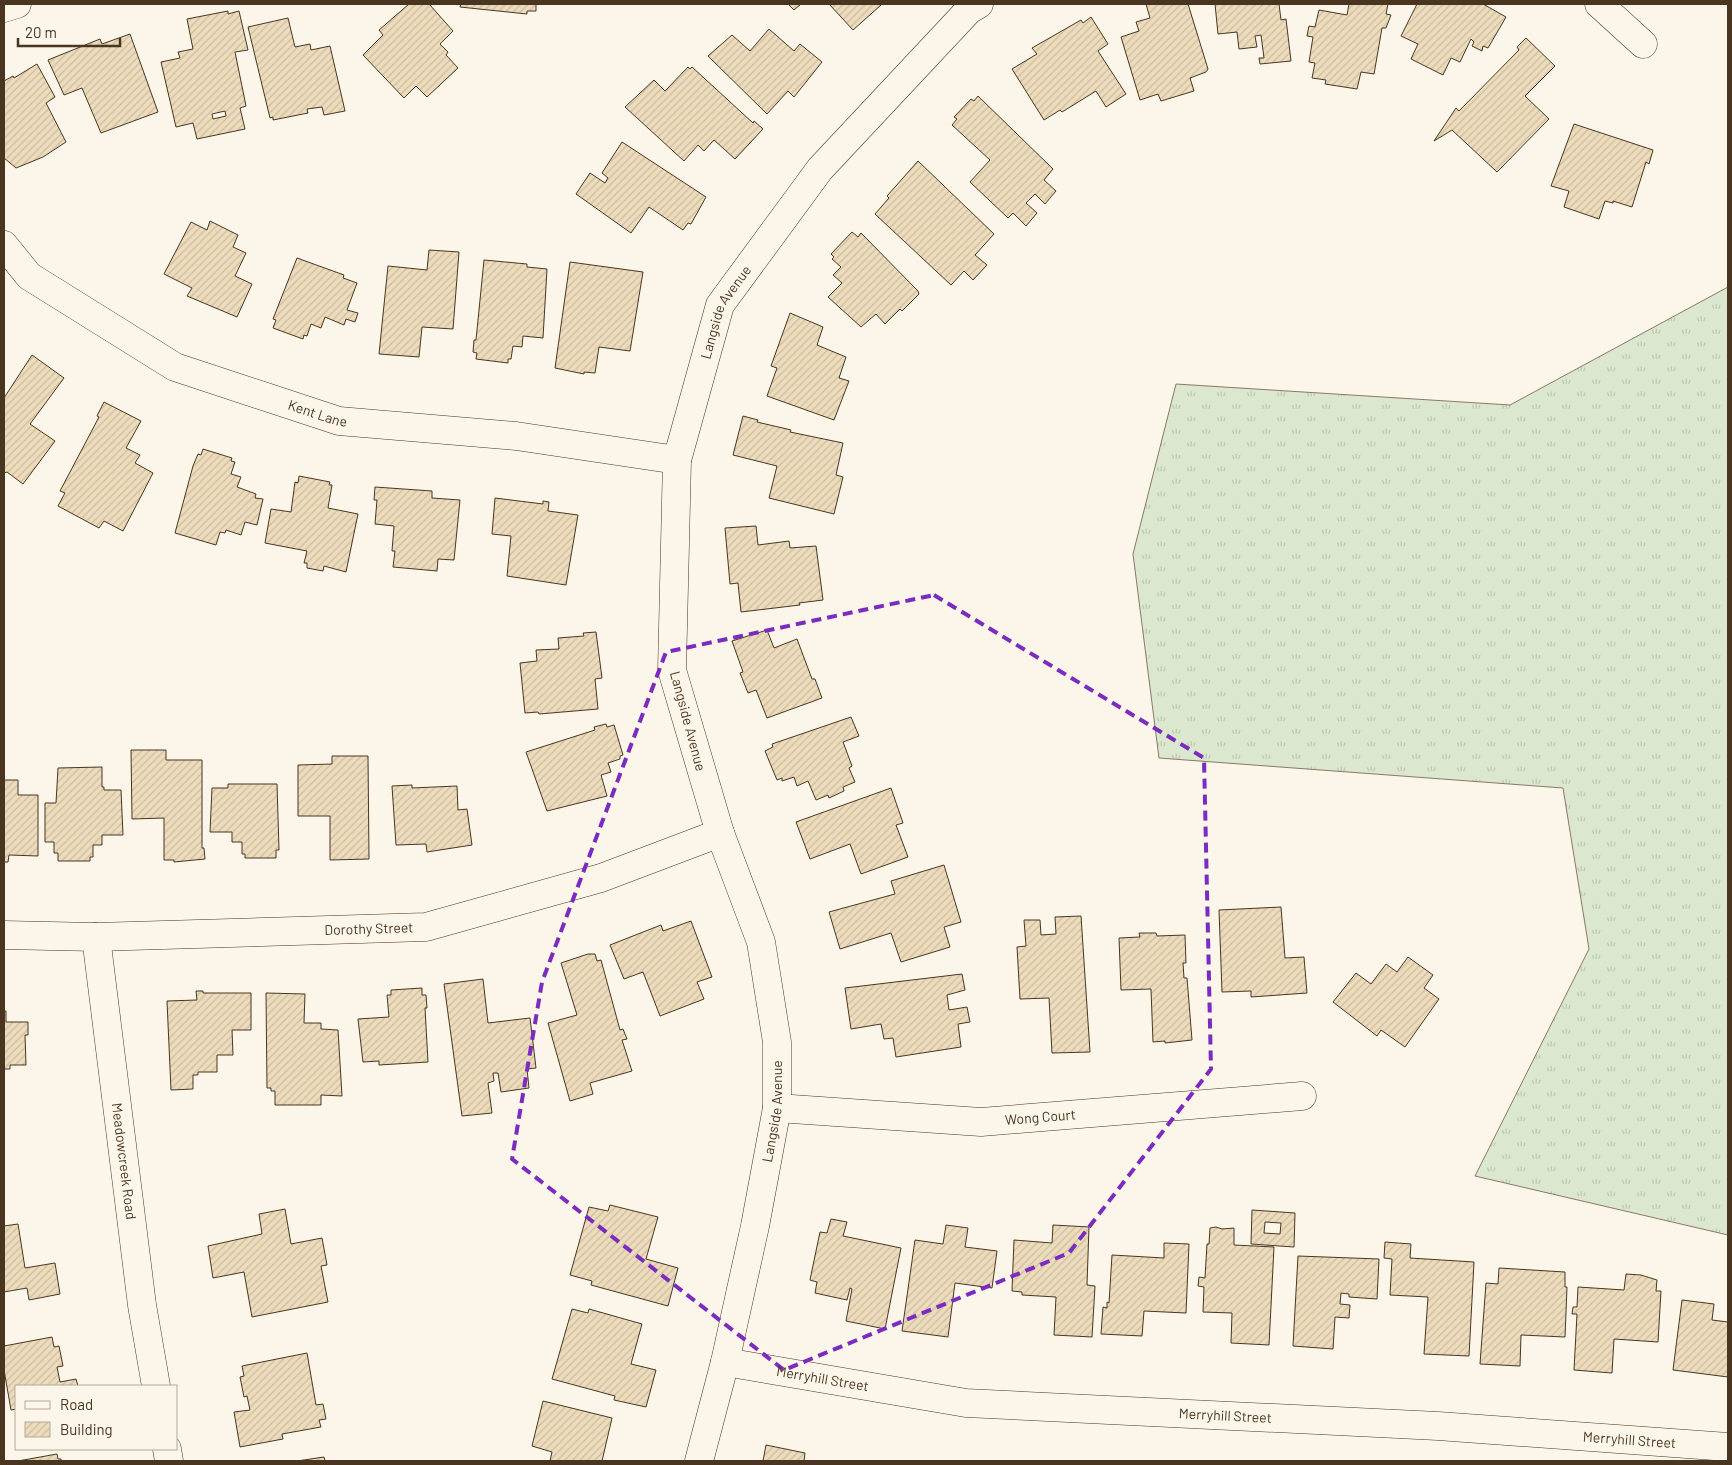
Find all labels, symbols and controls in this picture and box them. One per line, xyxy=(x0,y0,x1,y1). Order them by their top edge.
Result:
scale bar xyxy=(18,15,120,47)
text: 20 m xyxy=(25,23,57,41)
street label: Langside Avenue xyxy=(696,262,754,361)
street label: Kent Lane xyxy=(286,396,348,430)
street label: Langside Avenue xyxy=(667,669,710,773)
street label: Dorothy Street xyxy=(324,918,414,938)
street label: Langside Avenue xyxy=(758,1060,785,1164)
street label: Meadowcreek Road xyxy=(109,1102,140,1221)
street label: Wong Court xyxy=(1004,1105,1076,1128)
street label: Merryhill Street xyxy=(775,1362,870,1394)
legend xyxy=(15,1385,178,1450)
text: Road xyxy=(60,1395,93,1413)
street label: Merryhill Street xyxy=(1178,1404,1272,1426)
text: Building xyxy=(60,1420,113,1438)
street label: Merryhill Street xyxy=(1582,1428,1677,1451)

